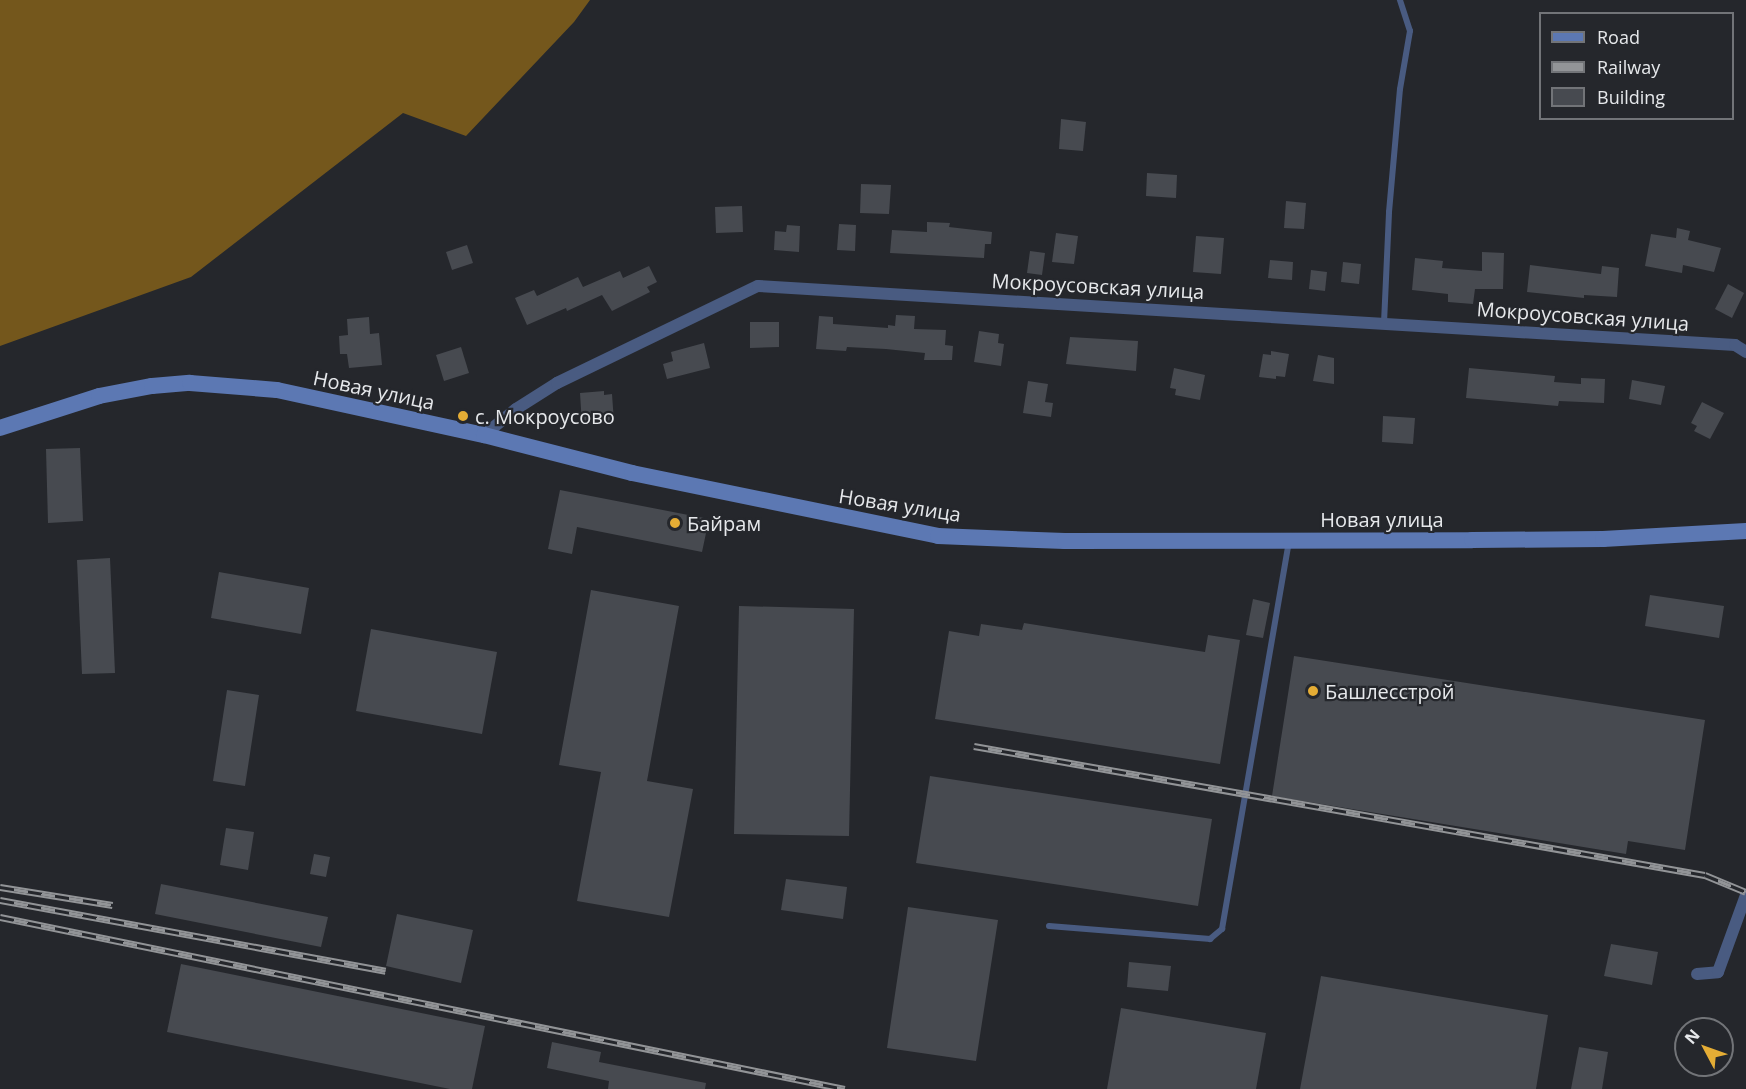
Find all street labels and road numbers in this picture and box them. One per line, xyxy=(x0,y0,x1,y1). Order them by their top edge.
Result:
street label: Мокроусовская улица xyxy=(991,268,1205,304)
street label: Мокроусовская улица xyxy=(1476,297,1690,335)
street label: Новая улица xyxy=(311,365,437,415)
street label: Новая улица xyxy=(837,483,963,527)
street label: Новая улица xyxy=(1320,507,1444,531)

